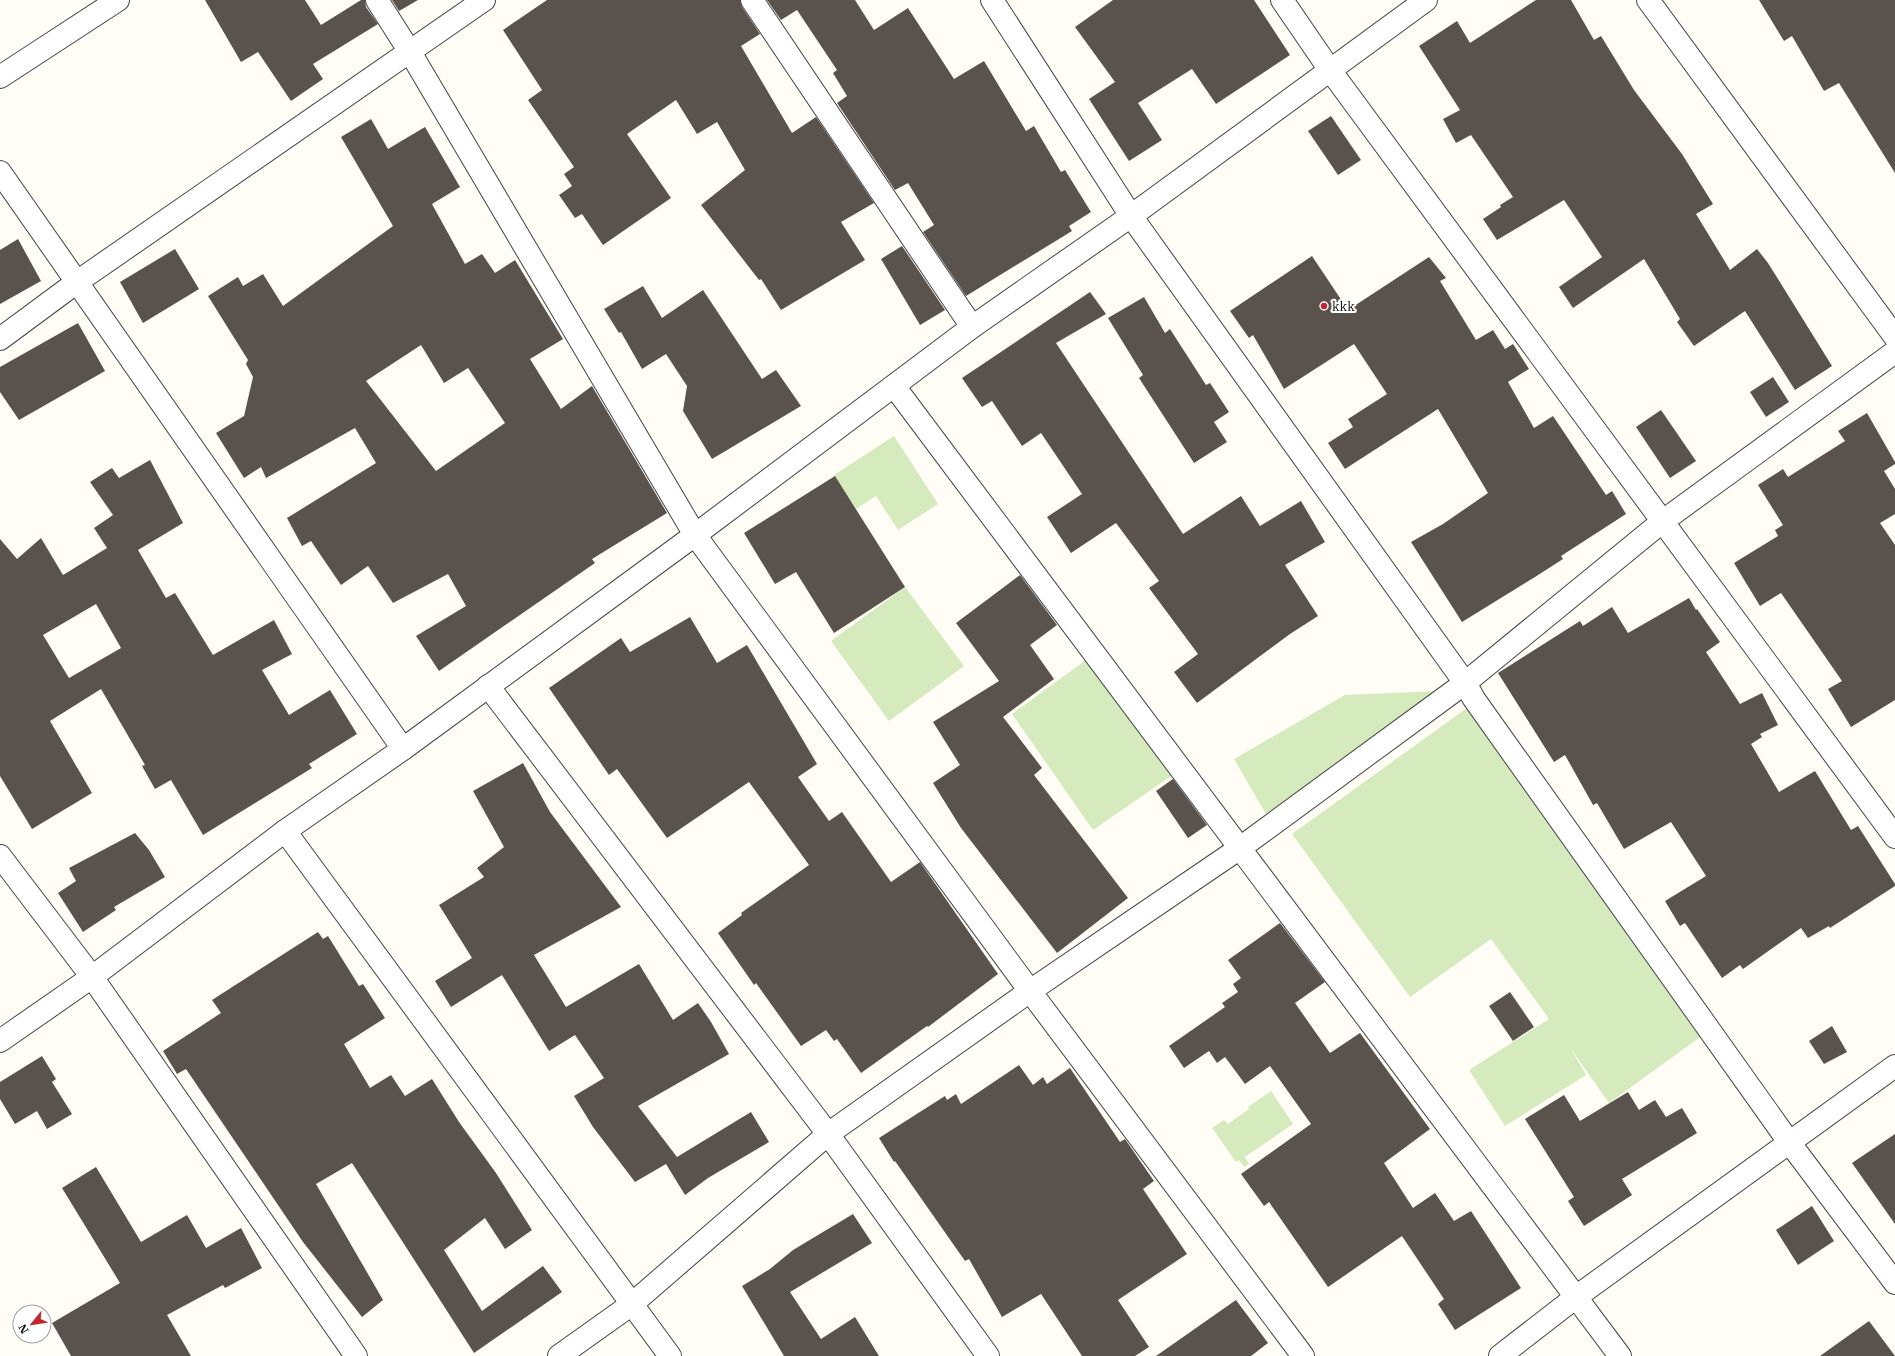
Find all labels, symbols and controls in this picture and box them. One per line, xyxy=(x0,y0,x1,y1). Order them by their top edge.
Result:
place label: kkk xyxy=(1332,298,1355,315)
marker: kkk xyxy=(1319,301,1329,311)
north arrow xyxy=(12,1304,52,1344)
text: N xyxy=(15,1321,32,1336)

